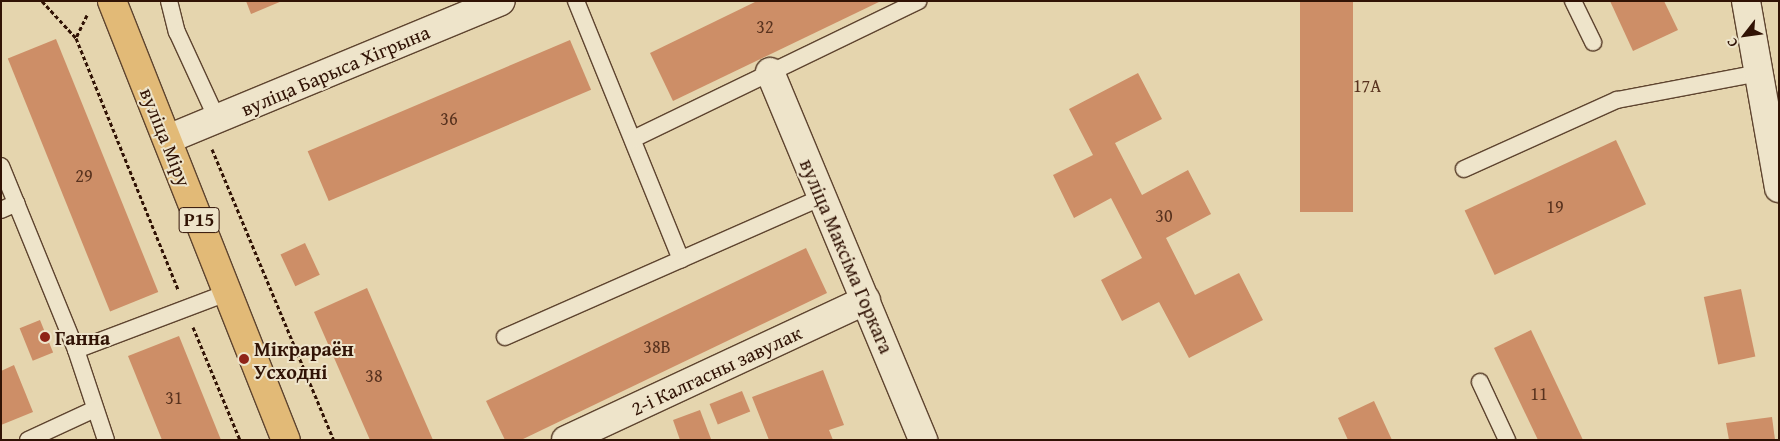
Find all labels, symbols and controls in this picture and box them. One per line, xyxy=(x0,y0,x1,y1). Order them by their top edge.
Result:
north arrow xyxy=(1720,10,1770,60)
house number: 32 xyxy=(756,16,774,38)
street label: вуліца Барыса Хігрына xyxy=(237,19,433,121)
text: С xyxy=(1721,34,1743,51)
house number: 17А xyxy=(1353,75,1381,97)
street label: вуліца Міру xyxy=(135,84,197,190)
house number: 36 xyxy=(440,108,458,130)
street label: вуліца Максіма Горкага xyxy=(795,155,899,357)
house number: 29 xyxy=(75,165,93,187)
house number: 19 xyxy=(1546,196,1564,218)
road number: Р15 xyxy=(178,204,220,236)
house number: 30 xyxy=(1155,205,1173,227)
street label: 2-і Калгасны завулак xyxy=(627,320,805,420)
place label: Ганна xyxy=(55,325,110,349)
marker: Ганна xyxy=(39,331,51,343)
place label: Мікрараён Усходні xyxy=(254,336,354,383)
house number: 38В xyxy=(643,336,671,358)
marker: Мікрараён Усходні xyxy=(238,353,250,365)
house number: 38 xyxy=(365,365,383,387)
house number: 11 xyxy=(1530,383,1548,405)
house number: 31 xyxy=(165,387,183,409)

